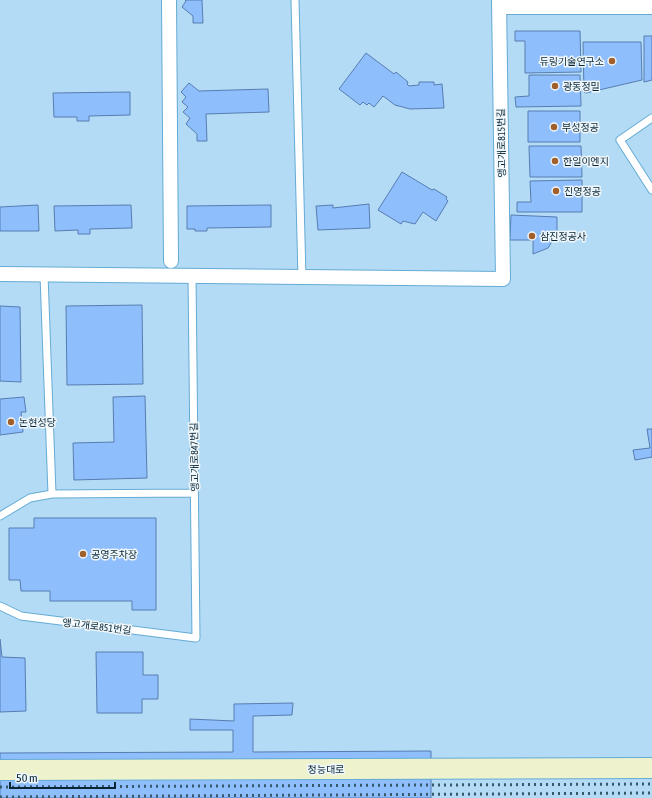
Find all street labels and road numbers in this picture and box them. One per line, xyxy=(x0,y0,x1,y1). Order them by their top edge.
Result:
street label: 앵고개로815번길 xyxy=(495,108,508,178)
street label: 앵고개로847번길 xyxy=(188,422,201,492)
street label: 앵고개로851번길 xyxy=(62,617,132,636)
street label: 청능대로 xyxy=(308,764,344,775)

